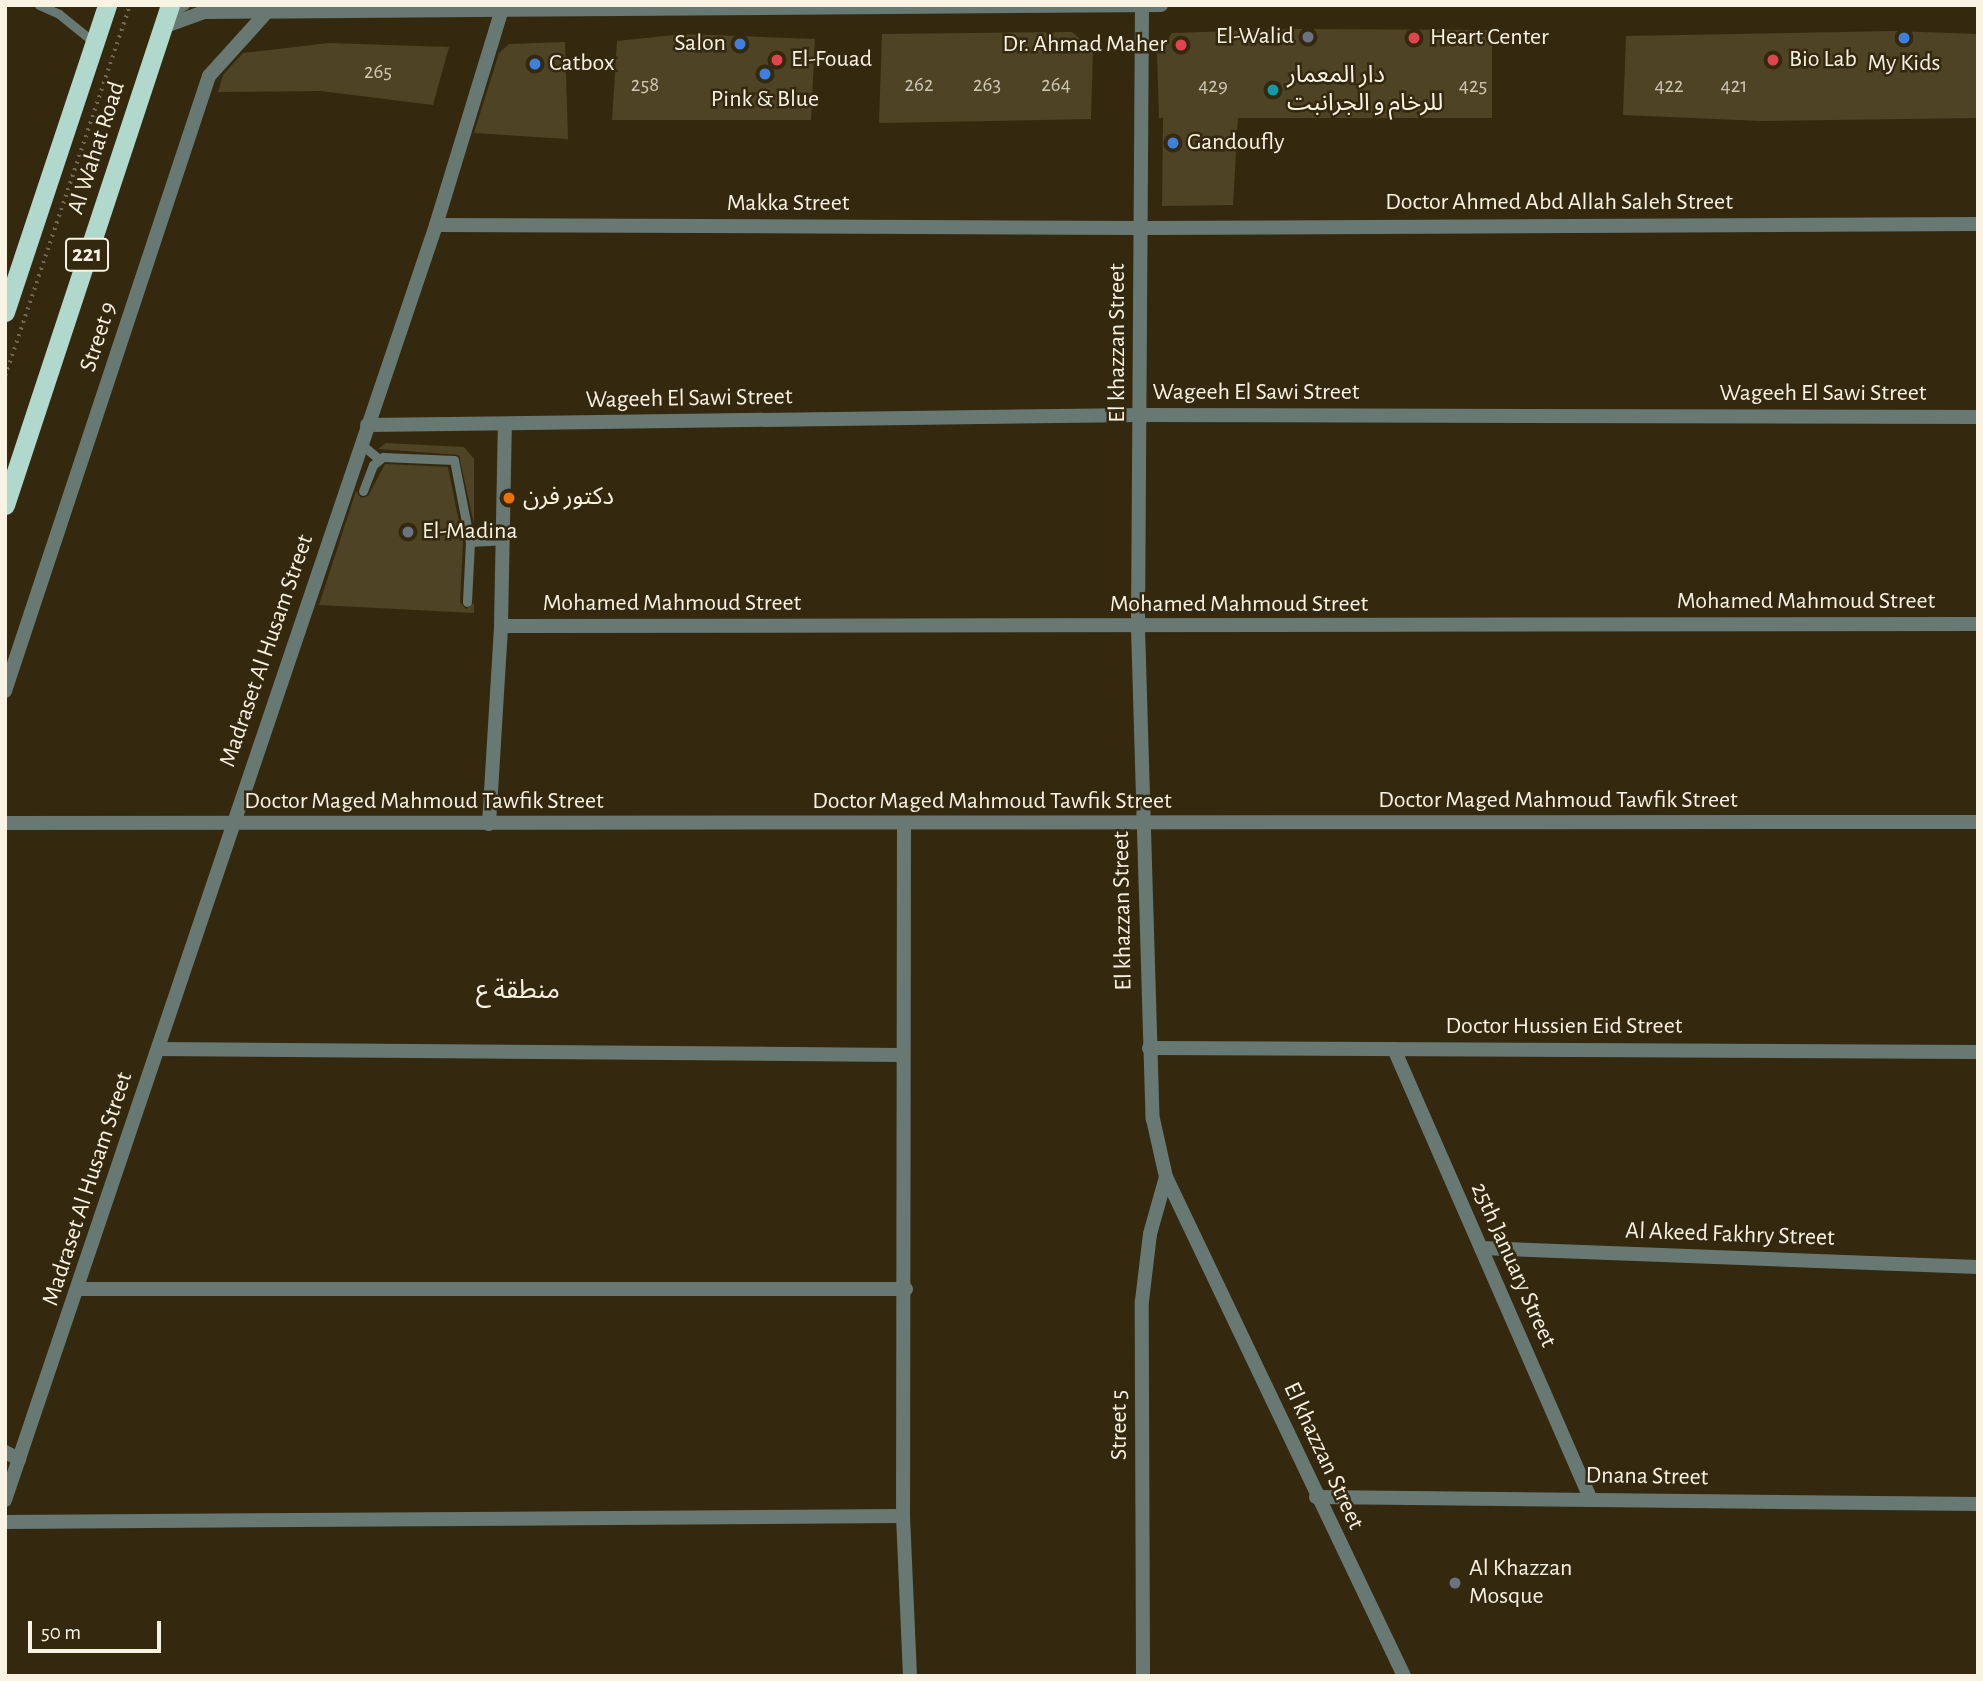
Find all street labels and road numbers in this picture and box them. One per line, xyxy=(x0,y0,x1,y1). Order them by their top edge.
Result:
street label: Al Wahat Road xyxy=(62,78,132,218)
street label: Doctor Ahmed Abd Allah Saleh Street xyxy=(1385,189,1733,217)
street label: Makka Street xyxy=(727,190,849,218)
road number: 221 xyxy=(64,236,110,274)
street label: El khazzan Street xyxy=(1104,263,1132,423)
street label: Street 9 xyxy=(74,298,124,376)
street label: Wageeh El Sawi Street xyxy=(1153,379,1359,407)
street label: Wageeh El Sawi Street xyxy=(1720,380,1926,408)
street label: Wageeh El Sawi Street xyxy=(585,383,793,415)
street label: Madraset Al Husam Street xyxy=(214,531,320,771)
street label: Mohamed Mahmoud Street xyxy=(1677,588,1935,616)
street label: Mohamed Mahmoud Street xyxy=(543,590,801,618)
street label: Mohamed Mahmoud Street xyxy=(1110,591,1368,619)
street label: Doctor Maged Mahmoud Tawfik Street xyxy=(1378,787,1738,815)
street label: Doctor Maged Mahmoud Tawfik Street xyxy=(244,788,604,816)
street label: Doctor Maged Mahmoud Tawfik Street xyxy=(812,788,1172,816)
street label: El khazzan Street xyxy=(1107,831,1139,991)
street label: Doctor Hussien Eid Street xyxy=(1446,1013,1682,1041)
street label: Madraset Al Husam Street xyxy=(37,1069,139,1309)
street label: 25th January Street xyxy=(1464,1178,1562,1352)
street label: Al Akeed Fakhry Street xyxy=(1625,1217,1835,1253)
street label: El khazzan Street xyxy=(1276,1378,1370,1534)
street label: Street 5 xyxy=(1106,1390,1134,1460)
street label: Dnana Street xyxy=(1585,1462,1709,1492)

